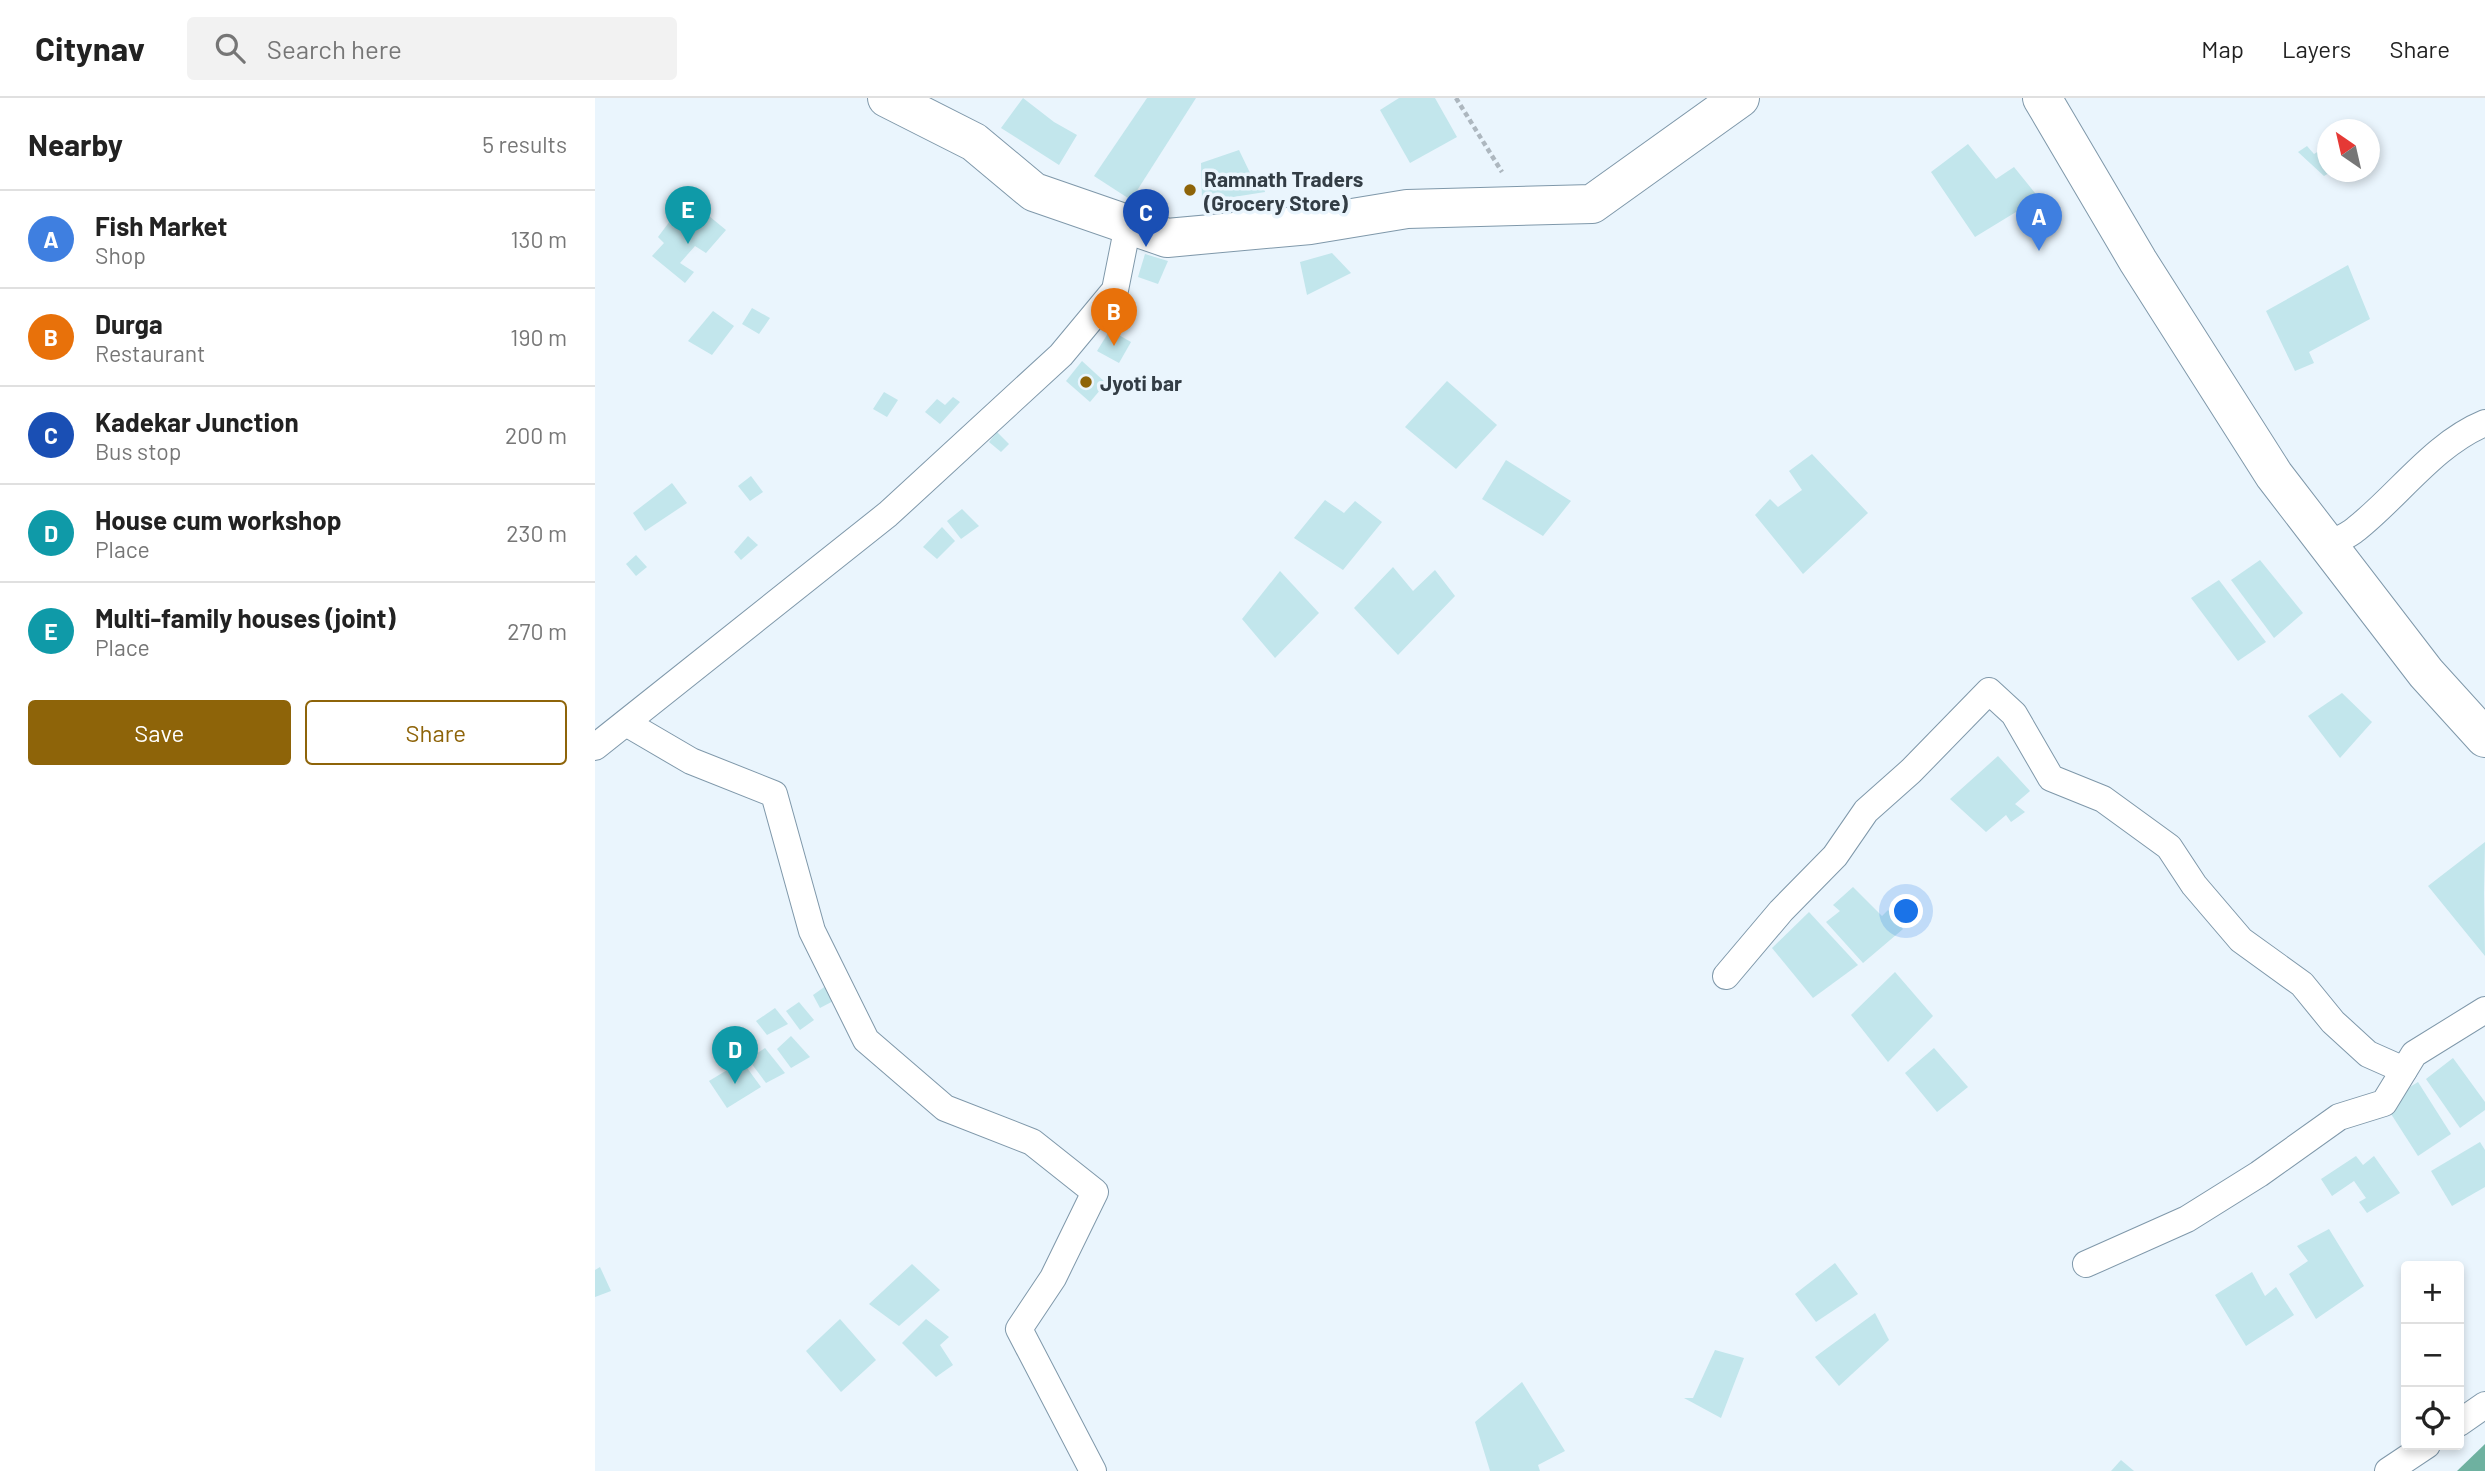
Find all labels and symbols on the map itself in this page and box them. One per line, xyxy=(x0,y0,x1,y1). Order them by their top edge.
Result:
north arrow xyxy=(2317,119,2380,182)
place label: Ramnath Traders (Grocery Store) xyxy=(1203,166,1363,215)
marker: Ramnath Traders (Grocery Store) xyxy=(1182,182,1198,198)
pin: E xyxy=(665,186,711,244)
pin: C xyxy=(1123,189,1169,247)
pin: A xyxy=(2016,193,2062,251)
pin: B xyxy=(1091,288,1137,346)
place label: Jyoti bar xyxy=(1100,370,1182,395)
marker: Jyoti bar xyxy=(1078,374,1094,390)
your location xyxy=(1889,894,1923,928)
pin: D xyxy=(712,1026,758,1084)

